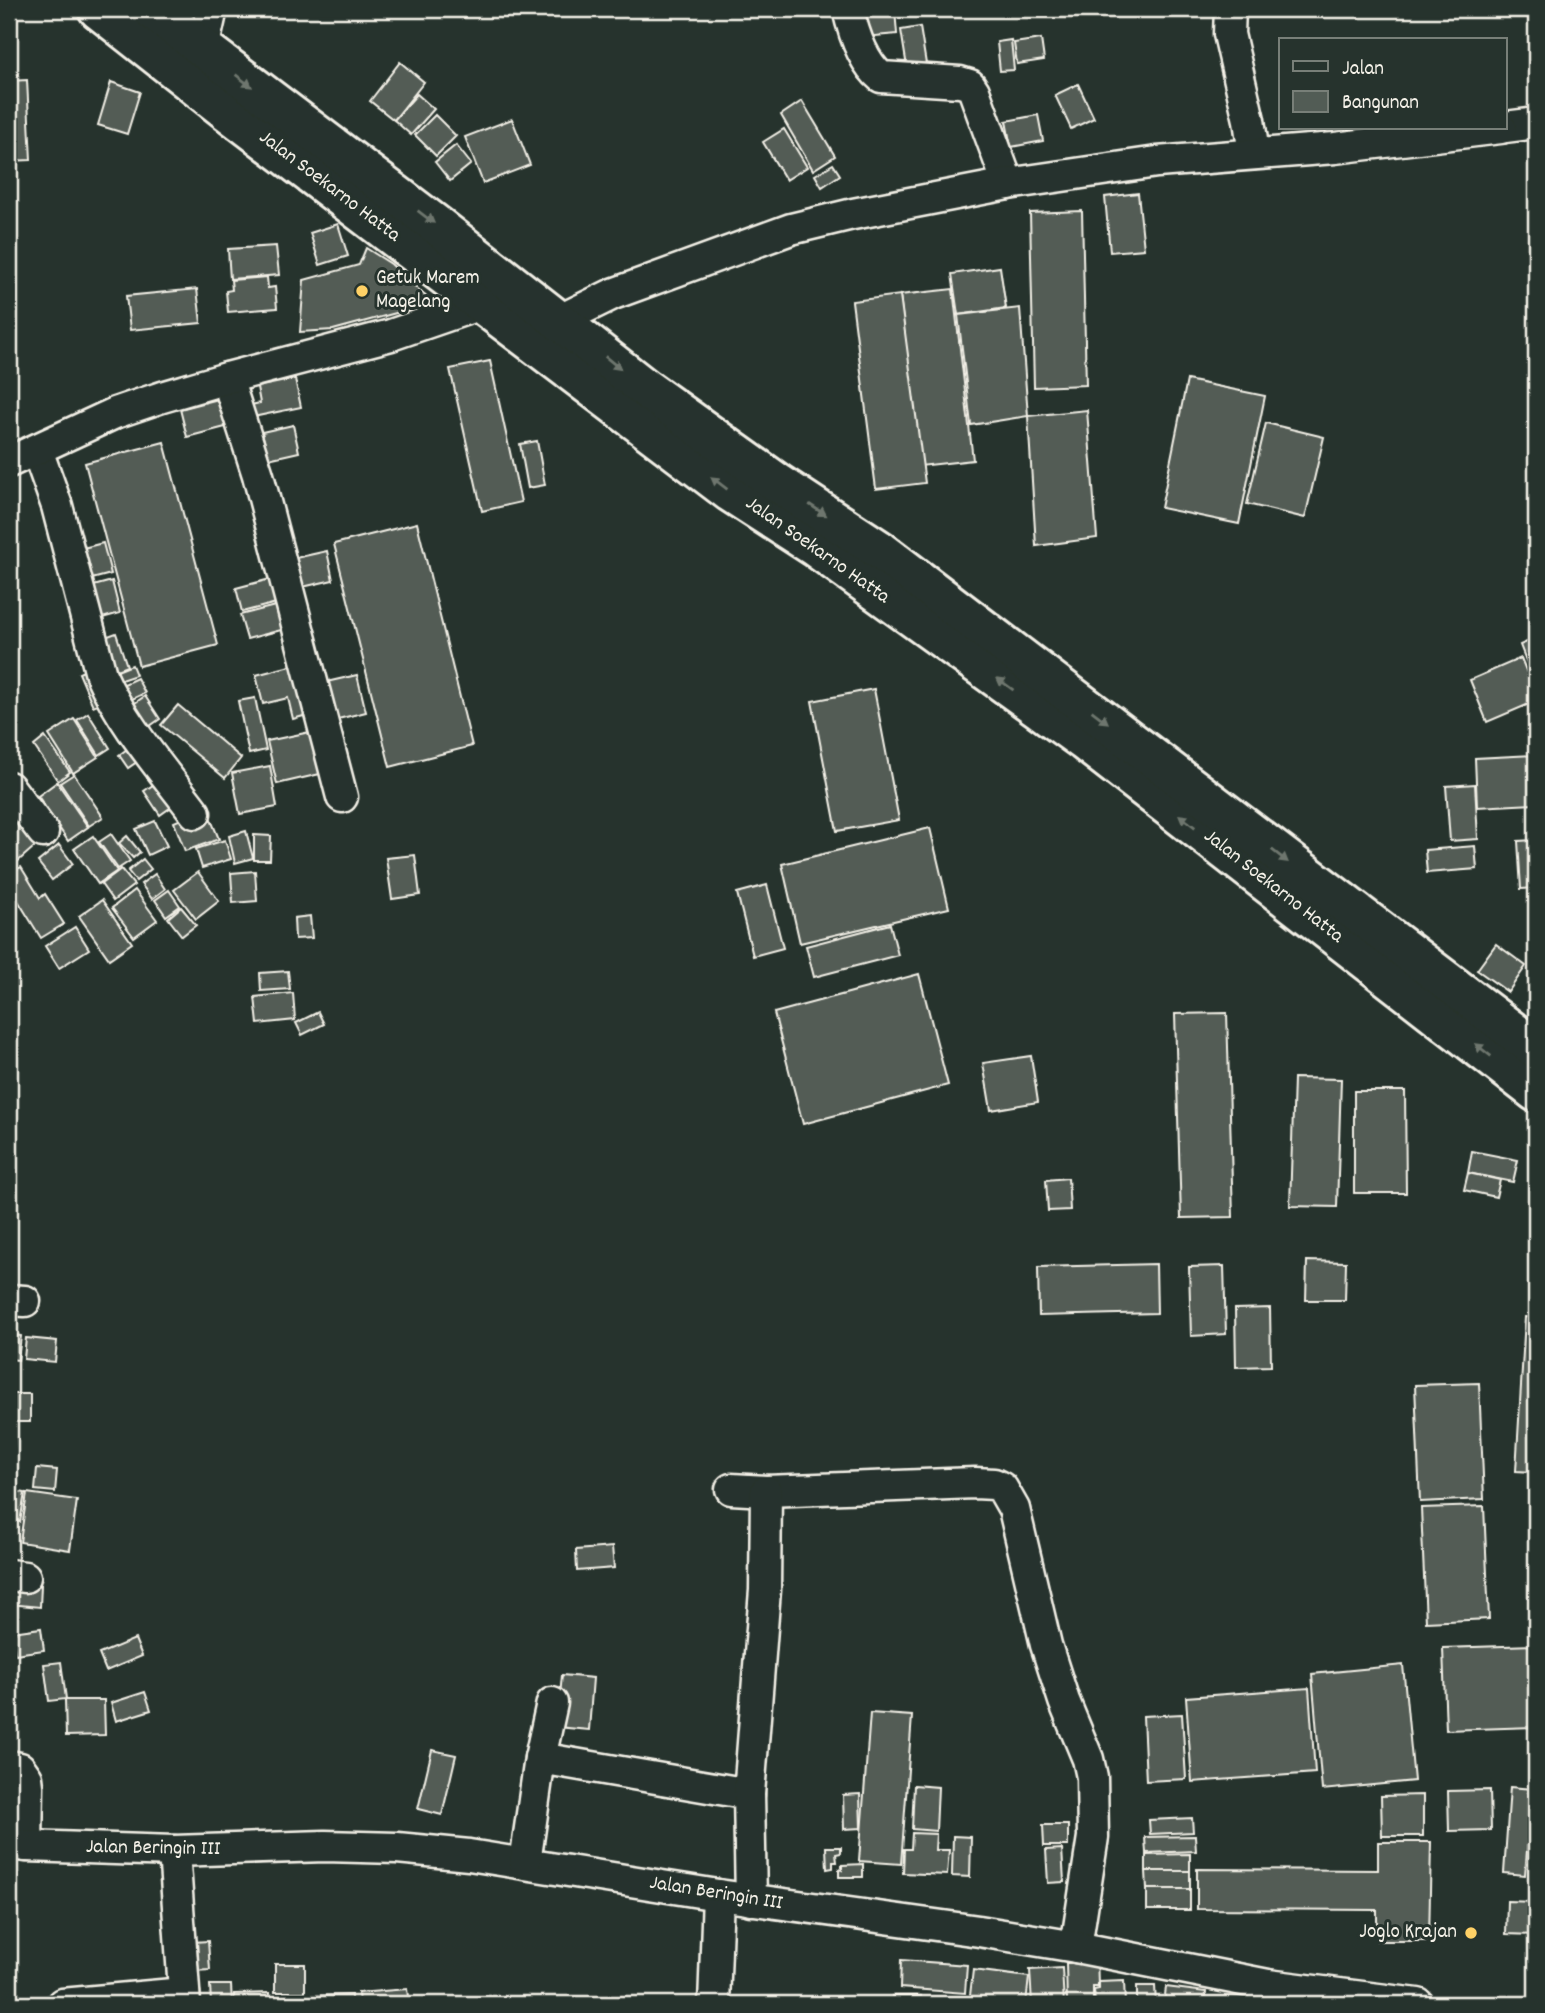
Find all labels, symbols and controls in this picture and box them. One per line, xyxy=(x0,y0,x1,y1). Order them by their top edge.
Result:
legend xyxy=(1279,38,1506,130)
text: Jalan xyxy=(1342,55,1384,85)
one-way arrow xyxy=(235,73,253,87)
text: Bangunan xyxy=(1342,89,1419,119)
street label: Jalan Soekarno Hatta xyxy=(252,124,407,251)
one-way arrow xyxy=(417,210,435,224)
place label: Getuk Marem Magelang xyxy=(376,264,480,318)
marker: Getuk Marem Magelang xyxy=(354,283,370,299)
one-way arrow xyxy=(605,355,622,370)
one-way arrow xyxy=(710,475,728,490)
street label: Jalan Soekarno Hatta xyxy=(738,490,896,613)
one-way arrow xyxy=(808,503,828,516)
one-way arrow xyxy=(996,677,1014,691)
one-way arrow xyxy=(1091,709,1109,723)
one-way arrow xyxy=(1178,813,1196,828)
street label: Jalan Soekarno Hatta xyxy=(1196,823,1350,952)
one-way arrow xyxy=(1271,848,1289,862)
one-way arrow xyxy=(1474,1043,1492,1058)
street label: Jalan Beringin III xyxy=(86,1833,221,1865)
street label: Jalan Beringin III xyxy=(647,1869,785,1919)
place label: Joglo Krajan xyxy=(1359,1918,1457,1948)
marker: Joglo Krajan xyxy=(1463,1925,1479,1941)

